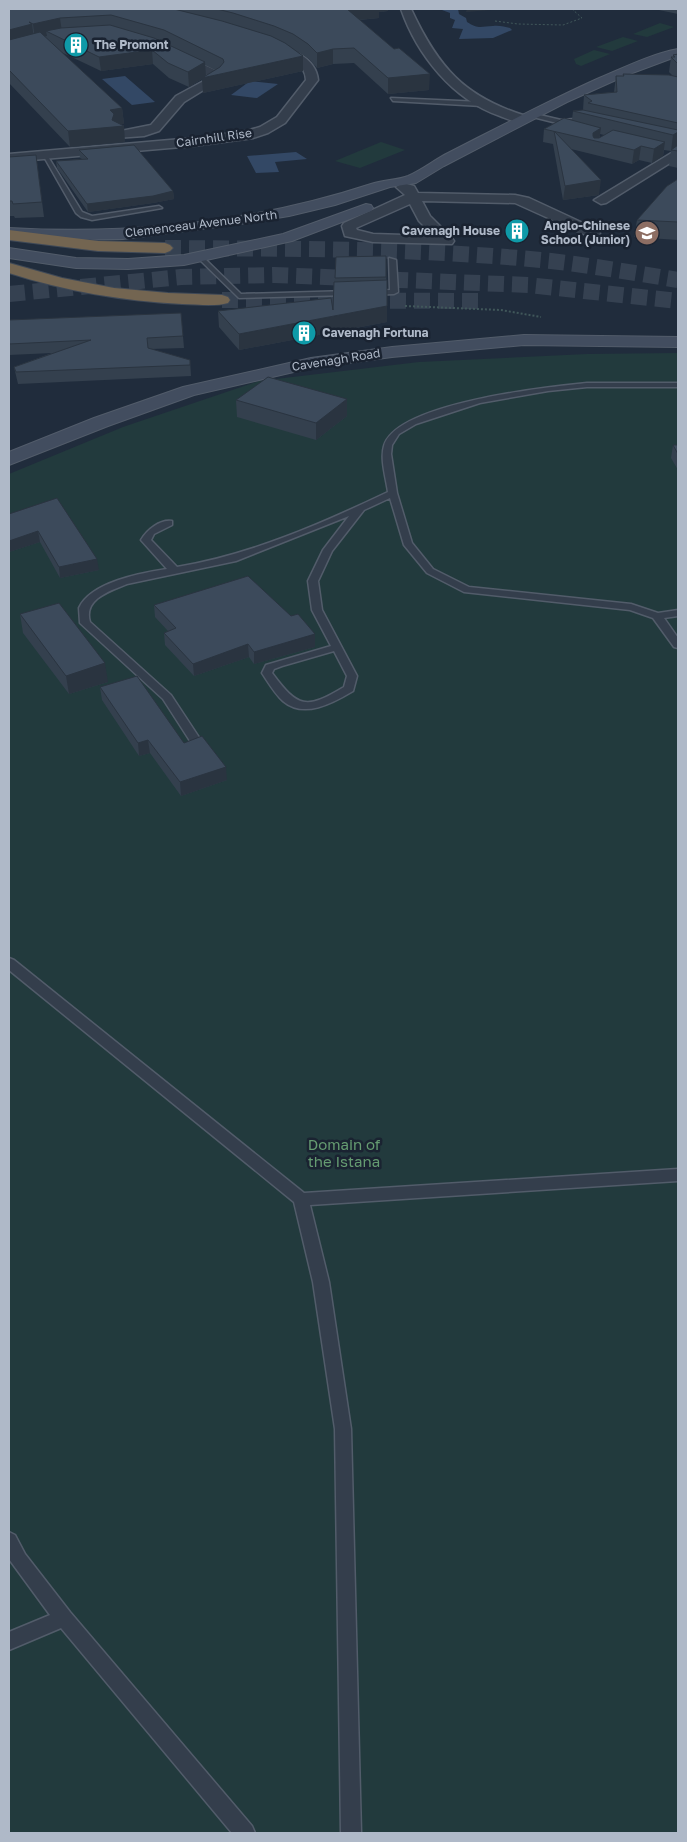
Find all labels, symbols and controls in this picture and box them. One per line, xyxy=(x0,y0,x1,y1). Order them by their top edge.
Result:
building icon: The Promont xyxy=(63,32,89,58)
place label: The Promont xyxy=(94,37,169,52)
street label: Cairnhill Rise xyxy=(175,125,253,150)
street label: Clemenceau Avenue North xyxy=(124,207,278,240)
building icon: Cavenagh House xyxy=(504,218,530,244)
place label: Anglo-Chinese School (Junior) xyxy=(541,218,630,247)
school or university icon: Anglo-Chinese School (Junior) xyxy=(634,220,660,246)
place label: Cavenagh House xyxy=(402,223,500,238)
building icon: Cavenagh Fortuna xyxy=(291,320,317,346)
place label: Cavenagh Fortuna xyxy=(322,325,429,340)
street label: Cavenagh Road xyxy=(291,345,381,374)
park label: Domain of the Istana xyxy=(308,1135,381,1170)

